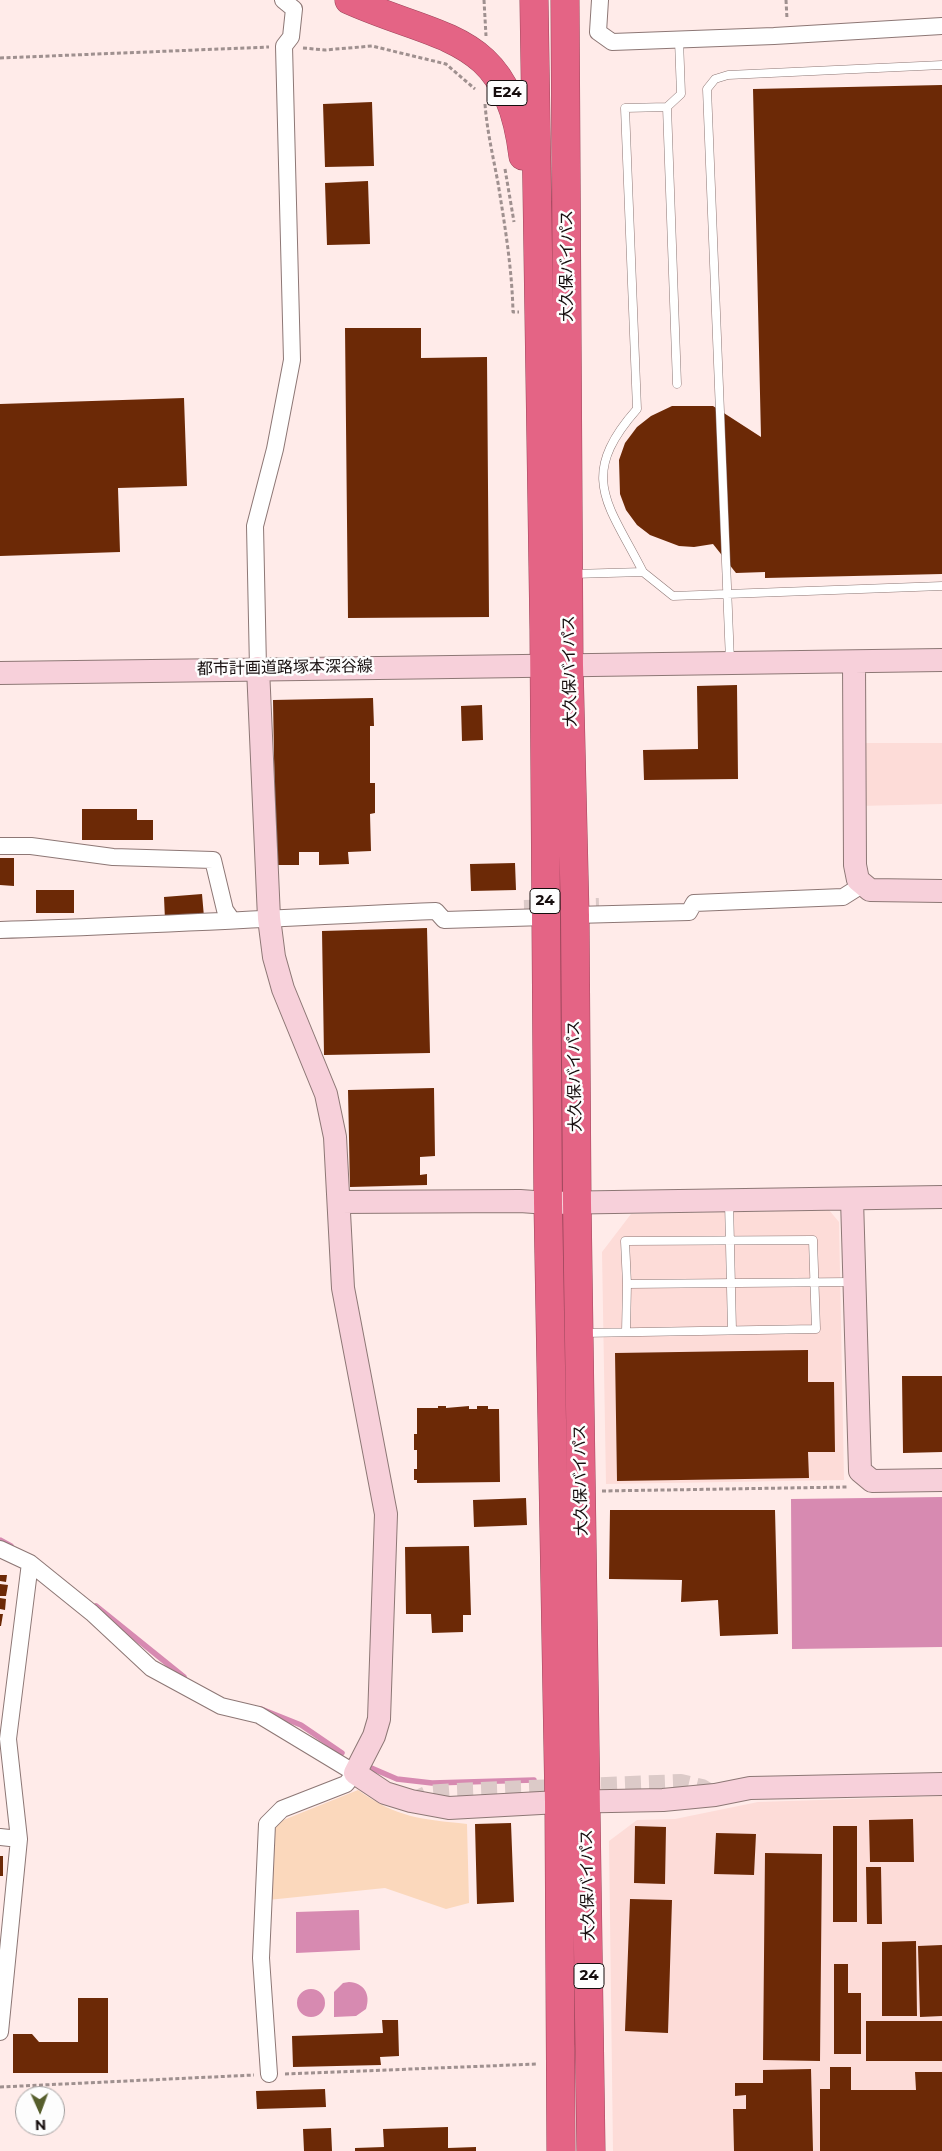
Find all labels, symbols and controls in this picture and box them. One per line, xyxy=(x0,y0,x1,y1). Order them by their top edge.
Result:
road number: E24 xyxy=(487,80,527,106)
street label: 大久保バイパス xyxy=(557,210,577,322)
street label: 大久保バイパス xyxy=(559,615,581,727)
street label: 都市計画道路塚本深谷線 xyxy=(197,657,373,679)
road number: 24 xyxy=(530,888,560,914)
street label: 大久保バイパス xyxy=(564,1020,586,1132)
street label: 大久保バイパス xyxy=(570,1424,592,1536)
street label: 大久保バイパス xyxy=(577,1829,599,1941)
road number: 24 xyxy=(574,1964,604,1988)
north arrow xyxy=(15,2086,65,2136)
text: N xyxy=(35,2116,46,2134)

